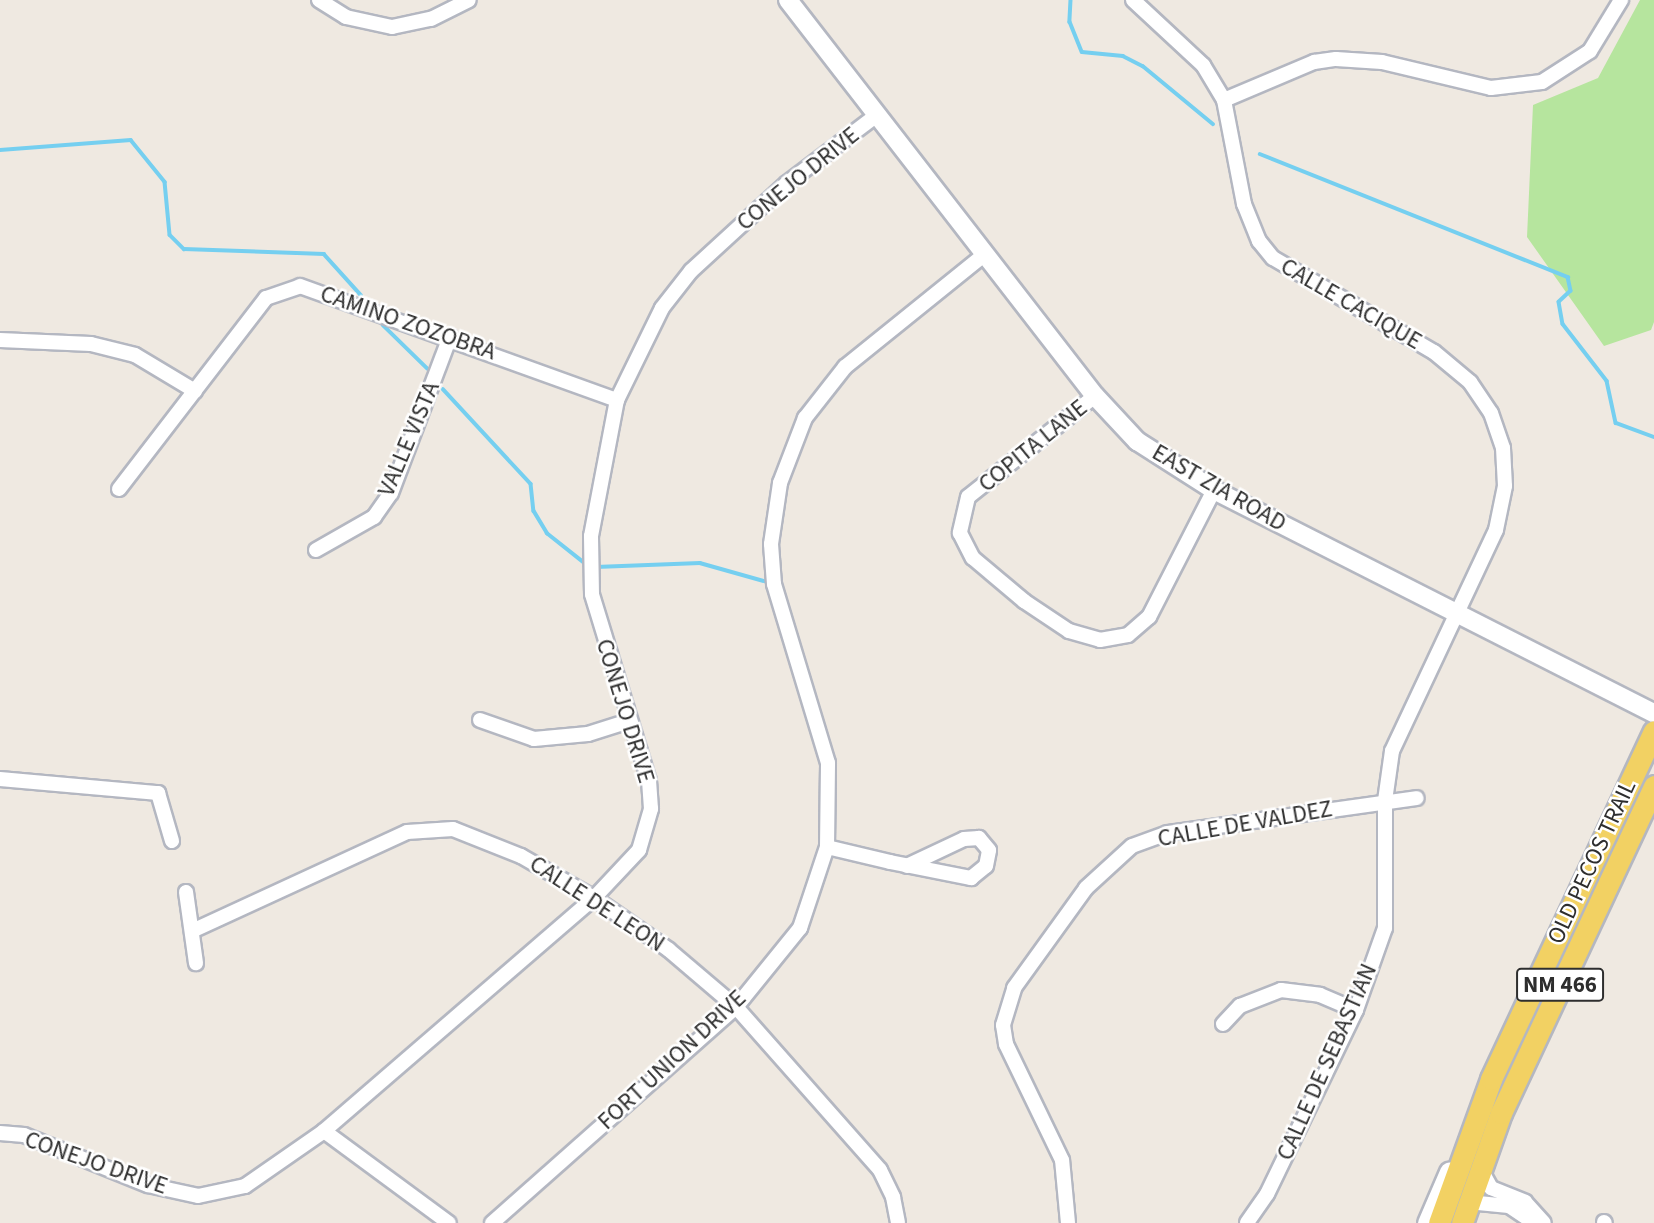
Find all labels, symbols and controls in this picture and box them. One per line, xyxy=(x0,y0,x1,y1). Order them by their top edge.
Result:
street label: CONEJO DRIVE xyxy=(731,121,865,237)
street label: CALLE CACIQUE xyxy=(1275,252,1427,356)
street label: CAMINO ZOZOBRA xyxy=(316,279,500,367)
street label: VALLE VISTA xyxy=(372,377,446,501)
street label: COPITA LANE xyxy=(973,393,1093,499)
street label: EAST ZIA ROAD xyxy=(1147,438,1291,538)
street label: CONEJO DRIVE xyxy=(589,635,661,787)
street label: OLD PECOS TRAIL xyxy=(1541,776,1643,948)
street label: CALLE DE VALDEZ xyxy=(1155,794,1335,854)
street label: CALLE DE LEON xyxy=(524,850,670,958)
street label: CALLE DE SEBASTIAN xyxy=(1271,959,1383,1165)
road number: NM 466 xyxy=(1514,966,1606,1004)
street label: FORT UNION DRIVE xyxy=(592,984,752,1136)
street label: CONEJO DRIVE xyxy=(21,1125,171,1201)

